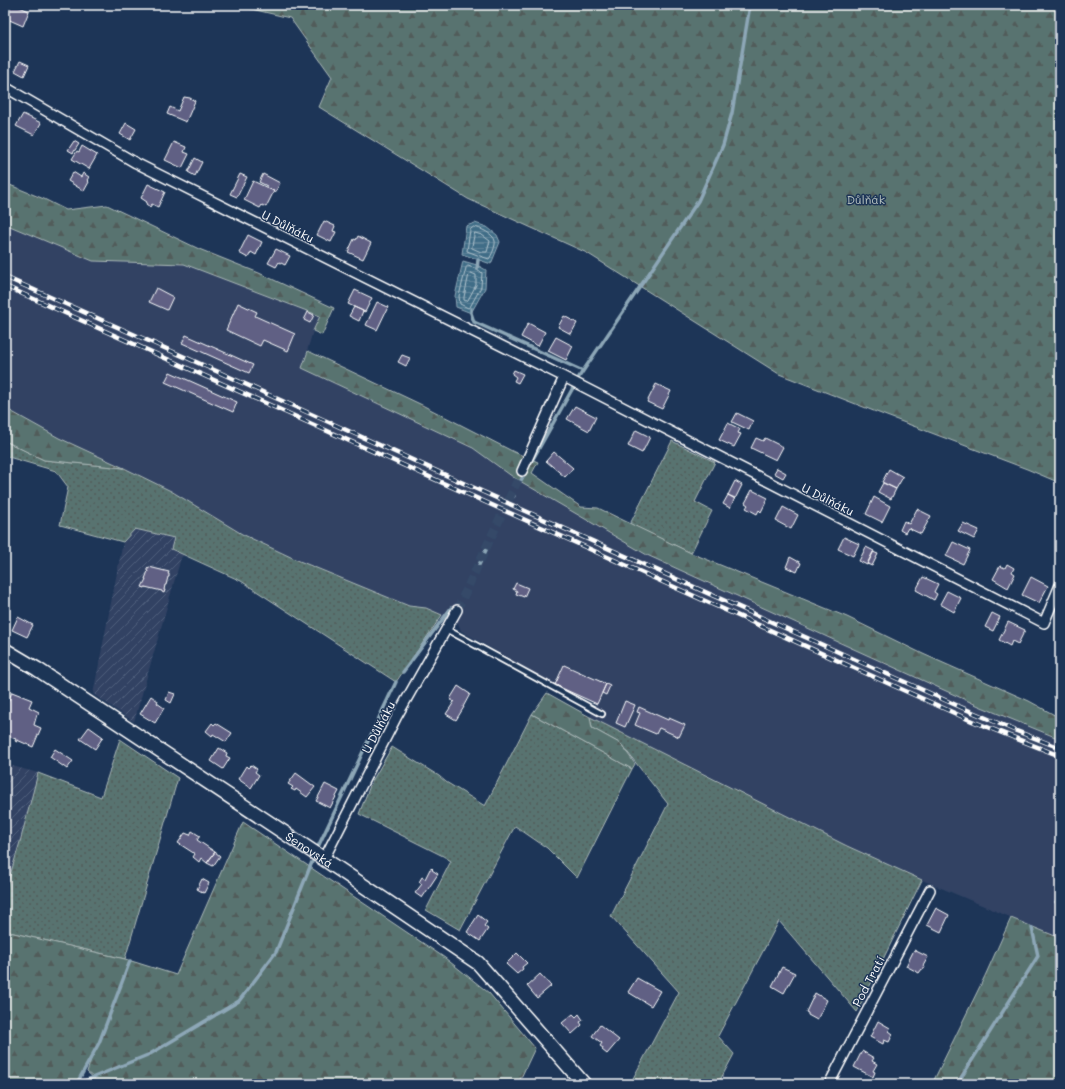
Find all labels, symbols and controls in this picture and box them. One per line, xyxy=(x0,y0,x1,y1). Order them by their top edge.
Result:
park label: Důlňák xyxy=(847,191,885,207)
street label: U Důlňáku xyxy=(259,206,317,246)
street label: U Důlňáku xyxy=(799,479,857,519)
street label: U Důlňáku xyxy=(358,698,398,756)
street label: Šenovská xyxy=(283,828,336,871)
street label: Pod Tratí xyxy=(848,953,888,1009)

